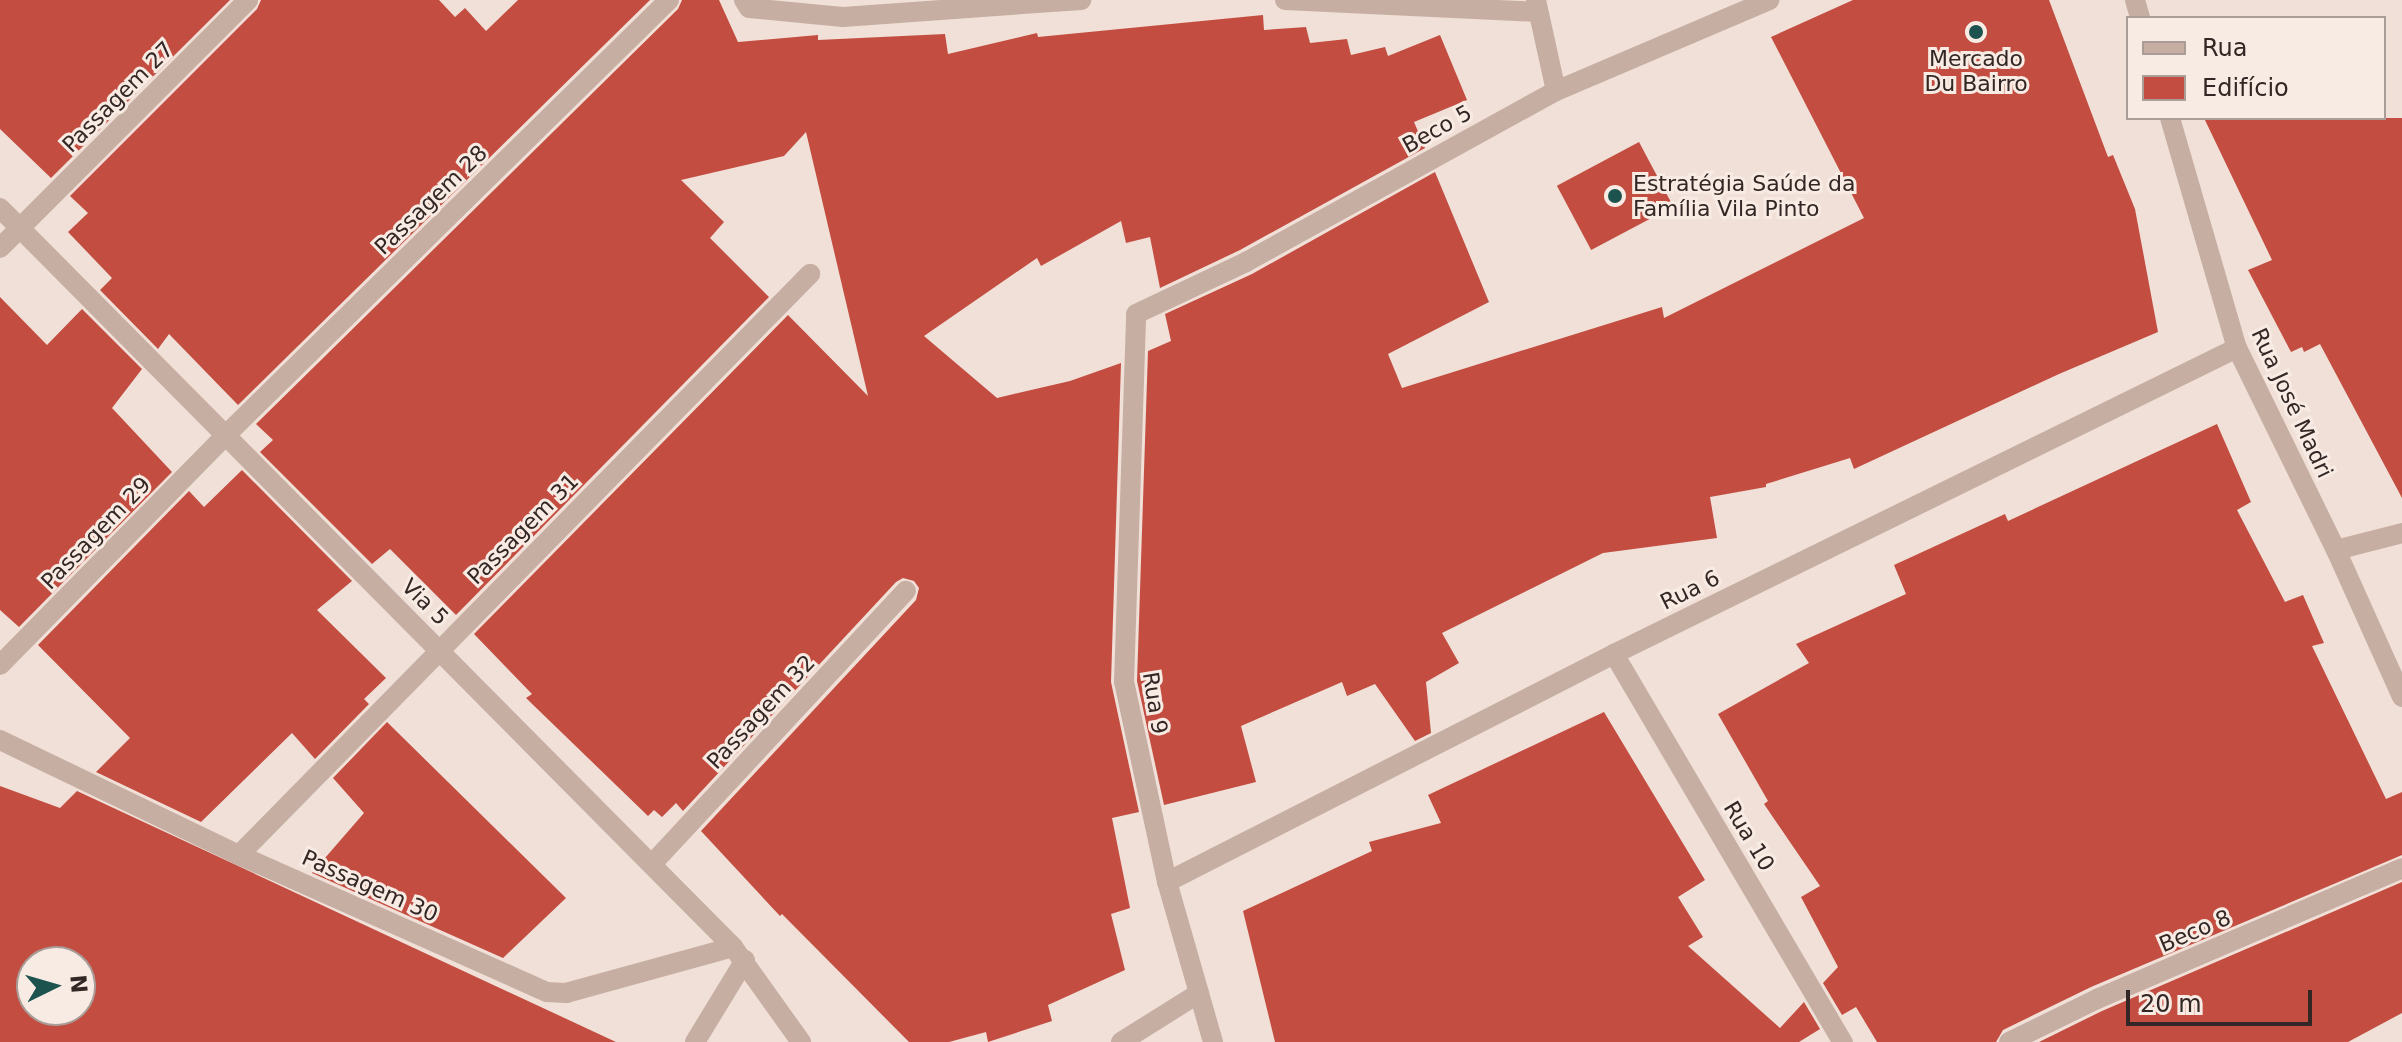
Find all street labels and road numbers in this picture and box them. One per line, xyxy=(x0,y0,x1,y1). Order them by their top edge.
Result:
street label: Passagem 27 xyxy=(57,36,179,158)
street label: Beco 5 xyxy=(1398,99,1476,159)
street label: Passagem 28 xyxy=(369,140,493,260)
street label: Rua José Madri xyxy=(2246,324,2338,482)
street label: Passagem 31 xyxy=(462,468,584,590)
street label: Passagem 29 xyxy=(36,471,156,595)
street label: Rua 6 xyxy=(1656,564,1724,616)
street label: Via 5 xyxy=(396,573,454,631)
street label: Passagem 32 xyxy=(702,650,820,774)
street label: Rua 9 xyxy=(1137,670,1173,736)
street label: Rua 10 xyxy=(1718,796,1780,876)
street label: Passagem 30 xyxy=(298,844,442,928)
street label: Beco 8 xyxy=(2155,904,2235,958)

